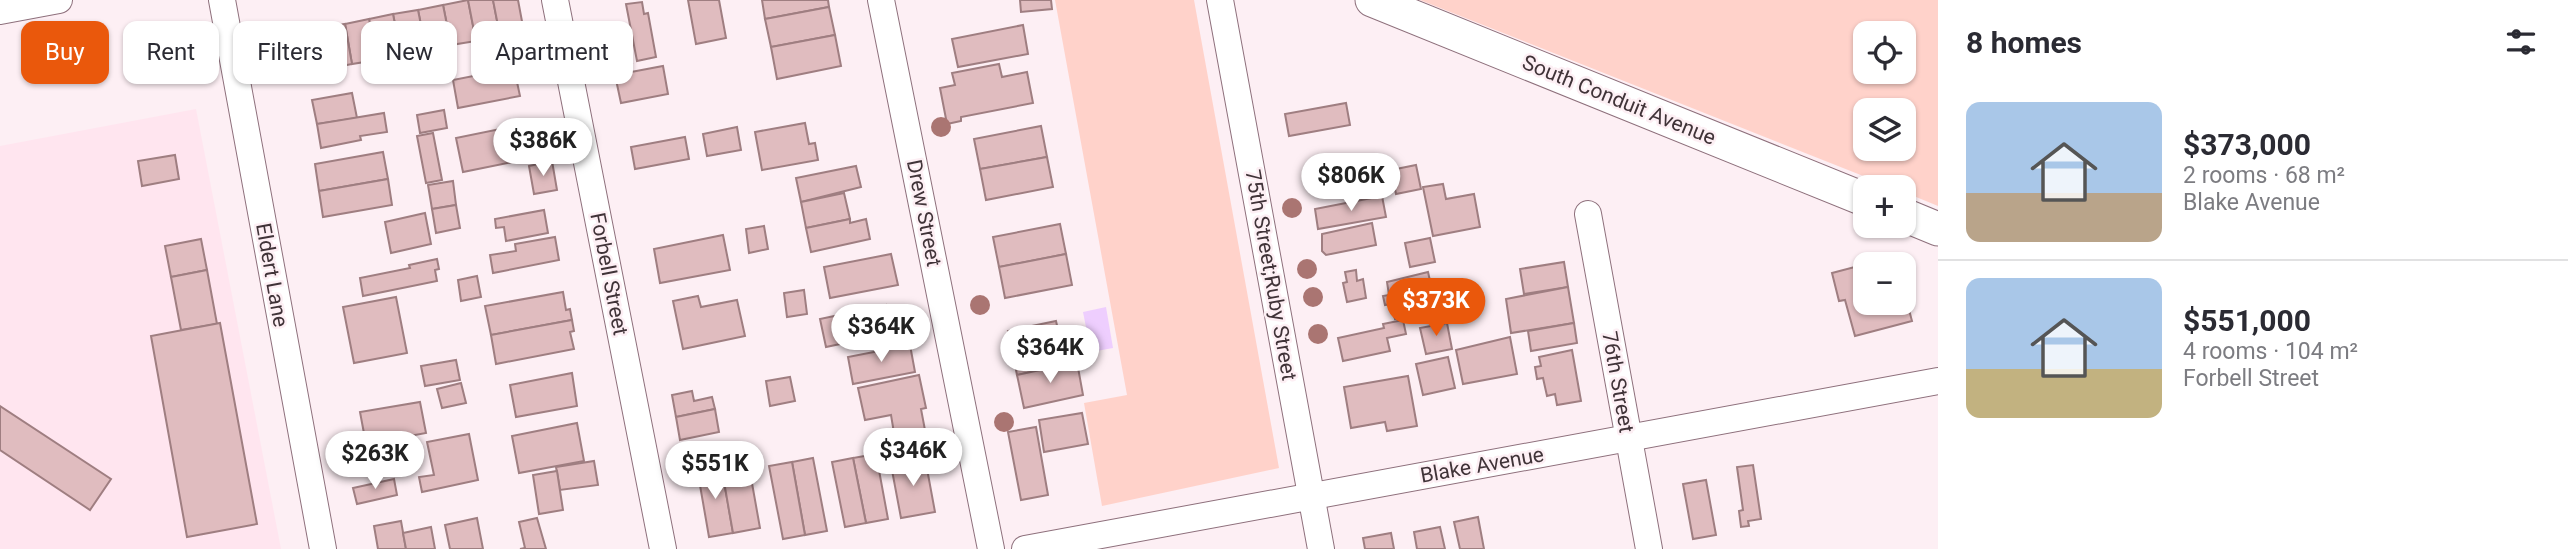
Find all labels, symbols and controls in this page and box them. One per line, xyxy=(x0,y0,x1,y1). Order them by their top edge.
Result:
chip: Buy xyxy=(21,21,109,84)
chip: Rent xyxy=(123,21,219,84)
chip: Filters xyxy=(233,21,347,84)
chip: New xyxy=(361,21,457,84)
chip: Apartment xyxy=(471,21,633,84)
map controls xyxy=(1853,21,1916,315)
button: locate xyxy=(1853,21,1916,84)
icon: filters xyxy=(2502,23,2540,61)
text: 8 homes xyxy=(1966,25,2082,60)
street label: South Conduit Avenue xyxy=(1519,50,1719,150)
button: layers xyxy=(1853,98,1916,161)
pin: $386K xyxy=(494,118,592,178)
text: $386K xyxy=(509,127,577,154)
text: $373,000 xyxy=(2183,127,2311,162)
icon: home xyxy=(2022,130,2106,214)
pin: $806K xyxy=(1302,154,1400,213)
street label: Drew Street xyxy=(902,158,946,269)
text: $806K xyxy=(1317,162,1385,189)
text: 2 rooms · 68 m² xyxy=(2183,162,2345,189)
street label: 75th Street;Ruby Street xyxy=(1241,168,1301,383)
button: + xyxy=(1853,175,1916,238)
text: Blake Avenue xyxy=(2183,189,2320,216)
street label: Forbell Street xyxy=(585,211,633,337)
street label: Eldert Lane xyxy=(251,221,293,329)
button: − xyxy=(1853,252,1916,315)
pin: $373K xyxy=(1387,278,1485,338)
text: $373K xyxy=(1402,287,1470,314)
text: $551,000 xyxy=(2183,303,2311,338)
pin: $364K xyxy=(832,304,930,364)
icon: home xyxy=(2022,306,2106,390)
text: $364K xyxy=(847,313,915,340)
pin: $364K xyxy=(1001,326,1099,385)
street label: 76th Street xyxy=(1597,329,1639,435)
text: $364K xyxy=(1016,334,1084,361)
text: 4 rooms · 104 m² xyxy=(2183,338,2358,365)
text: Forbell Street xyxy=(2183,365,2319,392)
pin: $346K xyxy=(864,428,962,488)
pin: $263K xyxy=(326,432,424,491)
text: $346K xyxy=(879,437,947,464)
text: $263K xyxy=(341,440,409,467)
pin: $551K xyxy=(666,442,764,501)
street label: Blake Avenue xyxy=(1418,442,1546,488)
text: $551K xyxy=(681,450,749,477)

